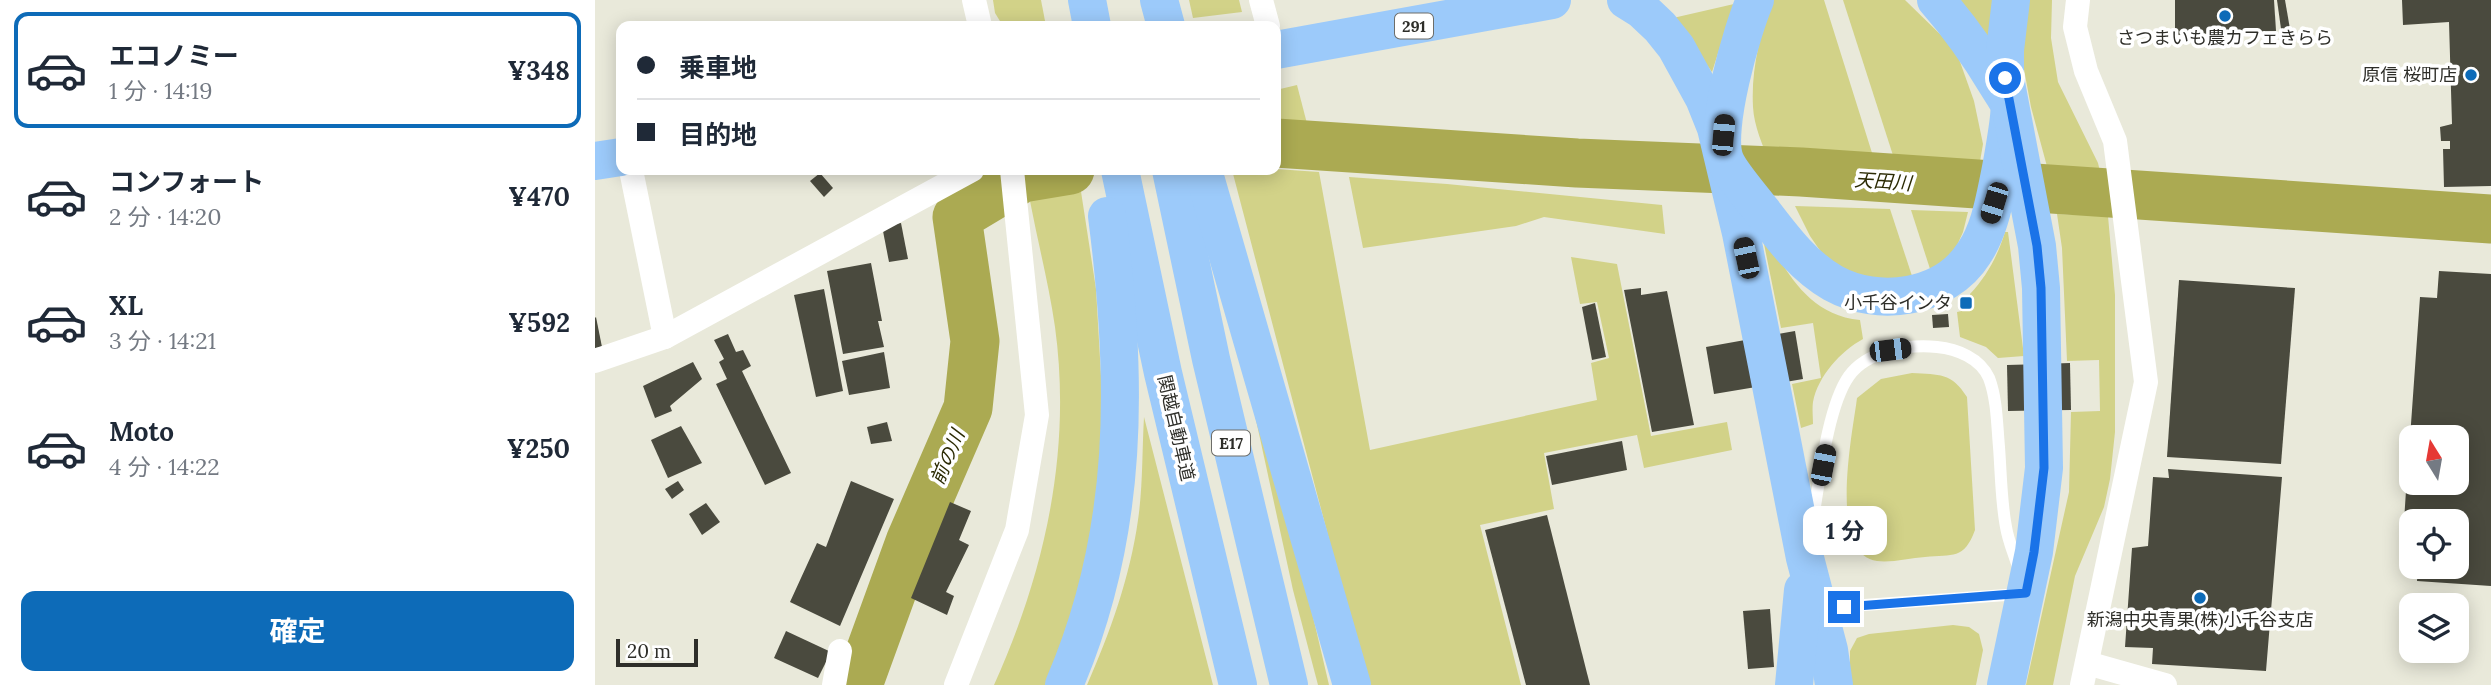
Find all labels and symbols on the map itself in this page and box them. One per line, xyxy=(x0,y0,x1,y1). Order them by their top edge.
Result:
marker: さつまいも農カフェきらら xyxy=(2217,8,2233,24)
road number: 291 xyxy=(1395,14,1433,38)
place label: さつまいも農カフェきらら xyxy=(2117,26,2333,49)
route start xyxy=(1989,62,2021,94)
place label: 原信 桜町店 xyxy=(2362,63,2457,86)
marker: 原信 桜町店 xyxy=(2463,67,2479,83)
car xyxy=(1711,113,1736,157)
water label: 天田川 xyxy=(1854,167,1914,195)
car xyxy=(1978,180,2011,226)
car xyxy=(1732,235,1761,281)
place label: 小千谷インタ xyxy=(1844,291,1952,314)
marker: 小千谷インタ xyxy=(1958,295,1974,311)
car xyxy=(1868,337,1913,363)
street label: 関越自動車道 xyxy=(1153,373,1200,483)
water label: 前の川 xyxy=(925,424,970,488)
north arrow xyxy=(2399,425,2469,495)
road number: E17 xyxy=(1212,430,1250,456)
car xyxy=(1809,442,1838,488)
callout: 1 分 xyxy=(1802,505,1886,554)
marker: 新潟中央青果(株)小千谷支店 xyxy=(2192,590,2208,606)
route end xyxy=(1828,591,1860,623)
place label: 新潟中央青果(株)小千谷支店 xyxy=(2087,608,2313,631)
scale bar xyxy=(616,636,698,668)

